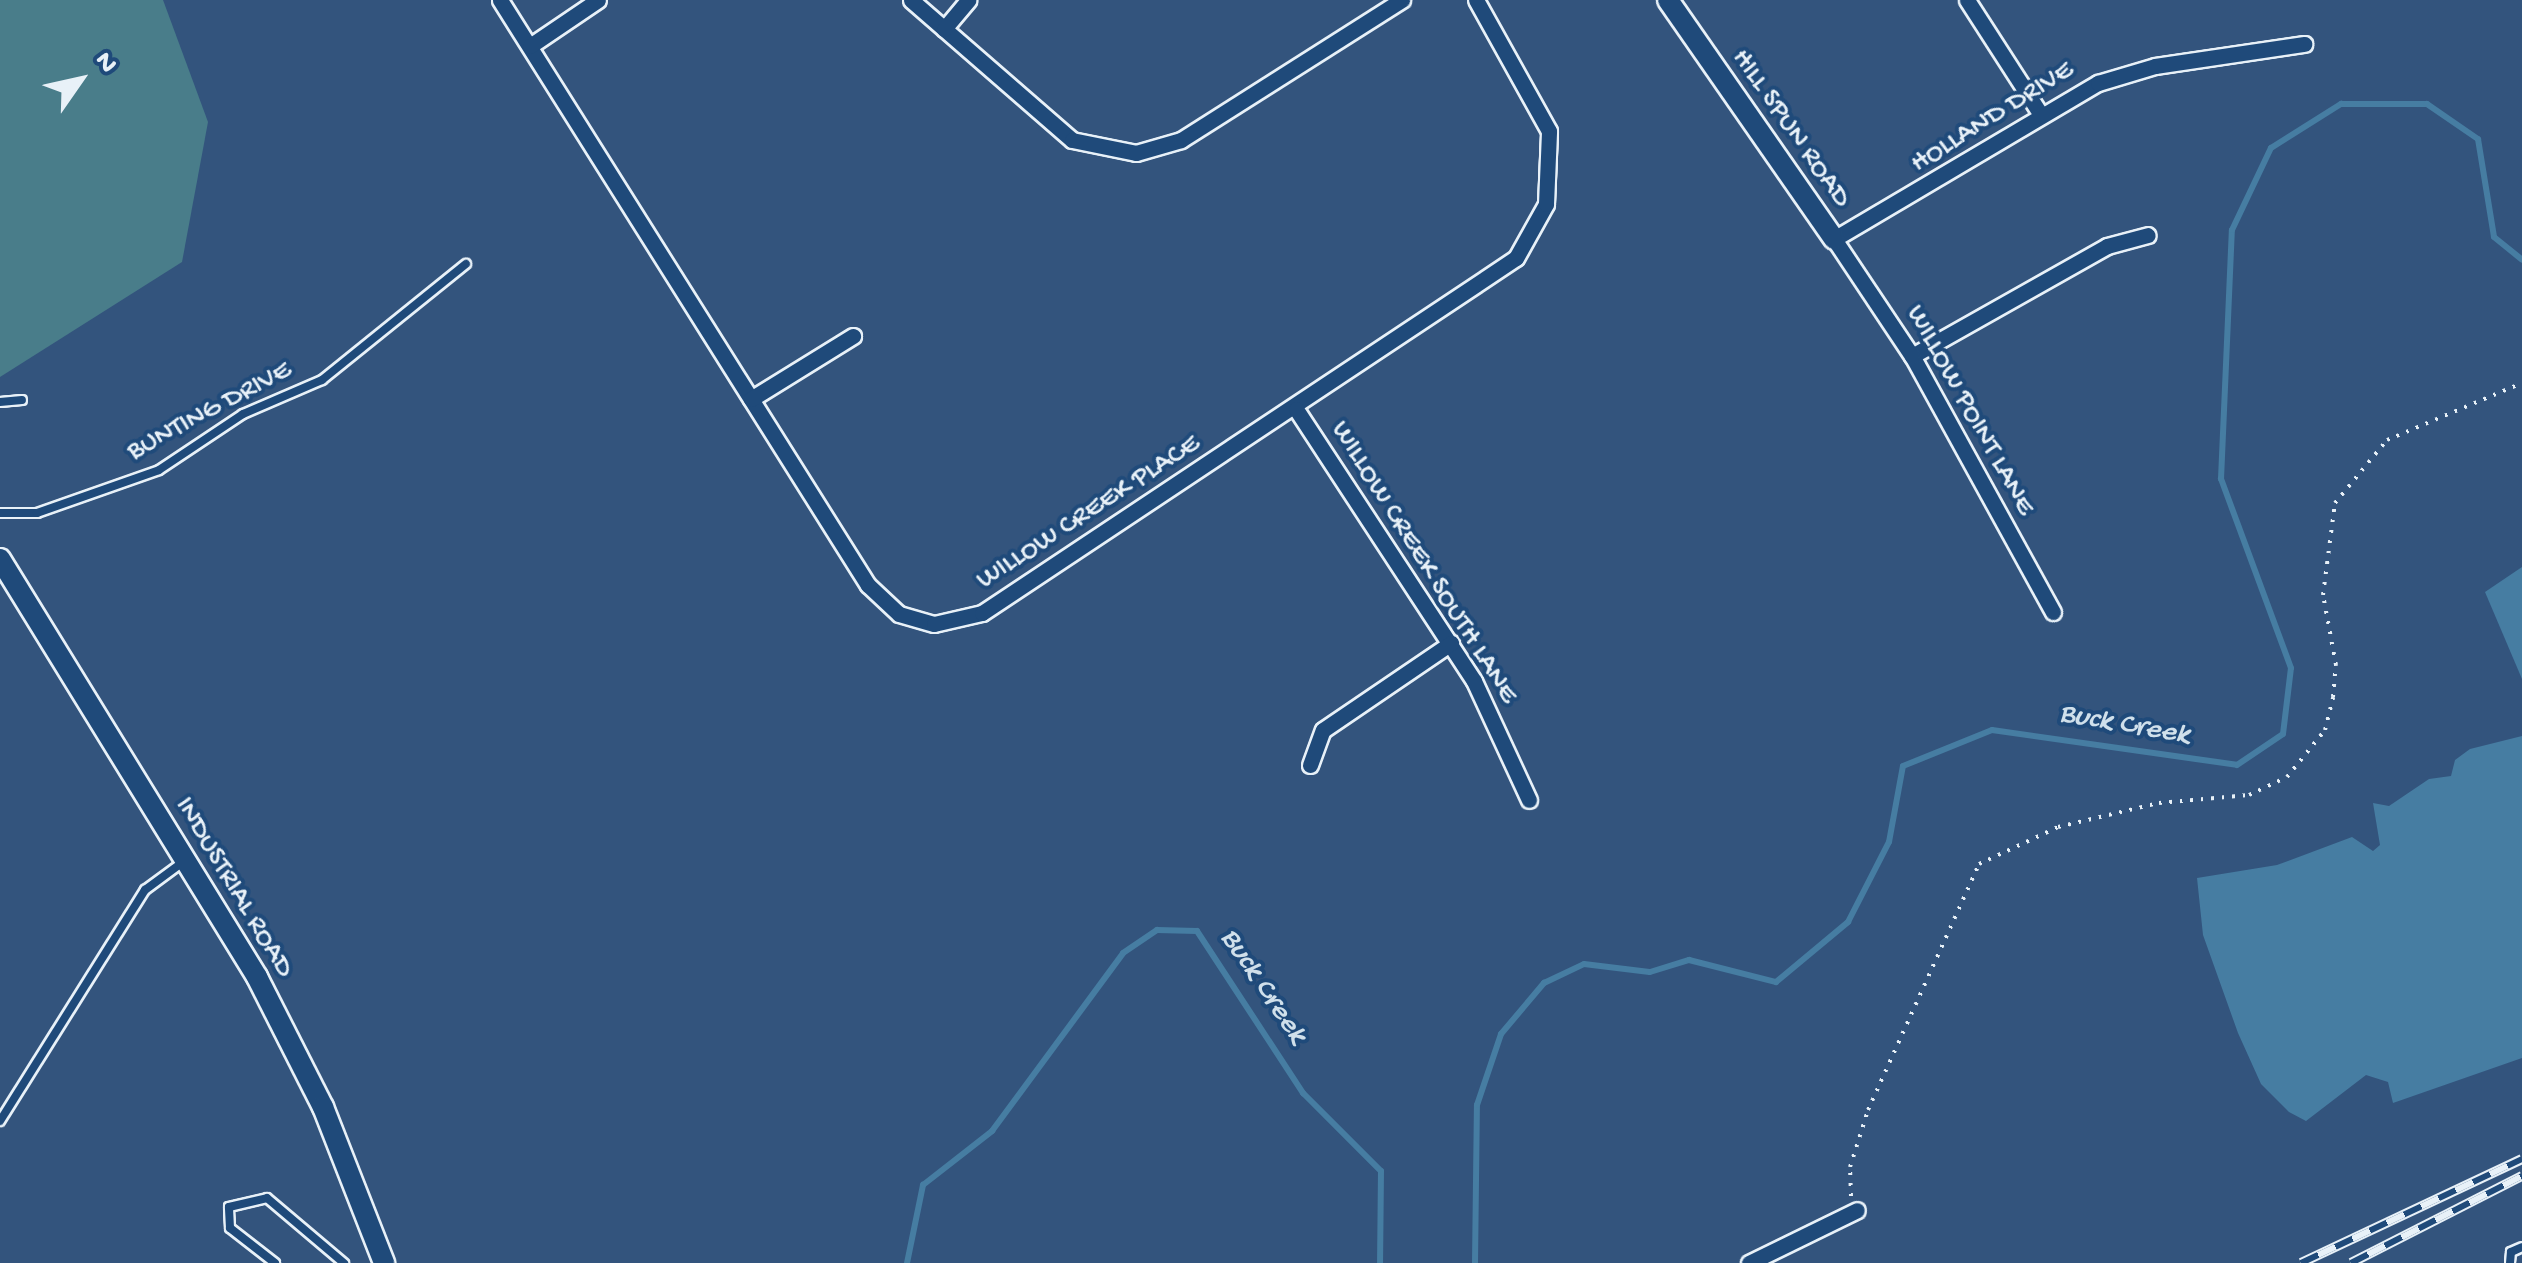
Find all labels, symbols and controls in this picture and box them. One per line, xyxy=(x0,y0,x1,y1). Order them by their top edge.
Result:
north arrow xyxy=(30,30,130,130)
street label: HILL SPUN ROAD xyxy=(1723,43,1857,215)
text: N xyxy=(86,46,124,80)
street label: HOLLAND DRIVE xyxy=(1905,55,2081,181)
street label: WILLOW POINT LANE xyxy=(1897,300,2041,522)
street label: BUNTING DRIVE xyxy=(122,355,298,469)
street label: WILLOW CREEK SOUTH LANE xyxy=(1322,415,1524,711)
street label: WILLOW CREEK PLACE xyxy=(971,428,1207,598)
water label: Buck Creek xyxy=(2056,697,2192,755)
street label: INDUSTRIAL ROAD xyxy=(166,792,300,984)
water label: Buck Creek xyxy=(1210,923,1314,1051)

